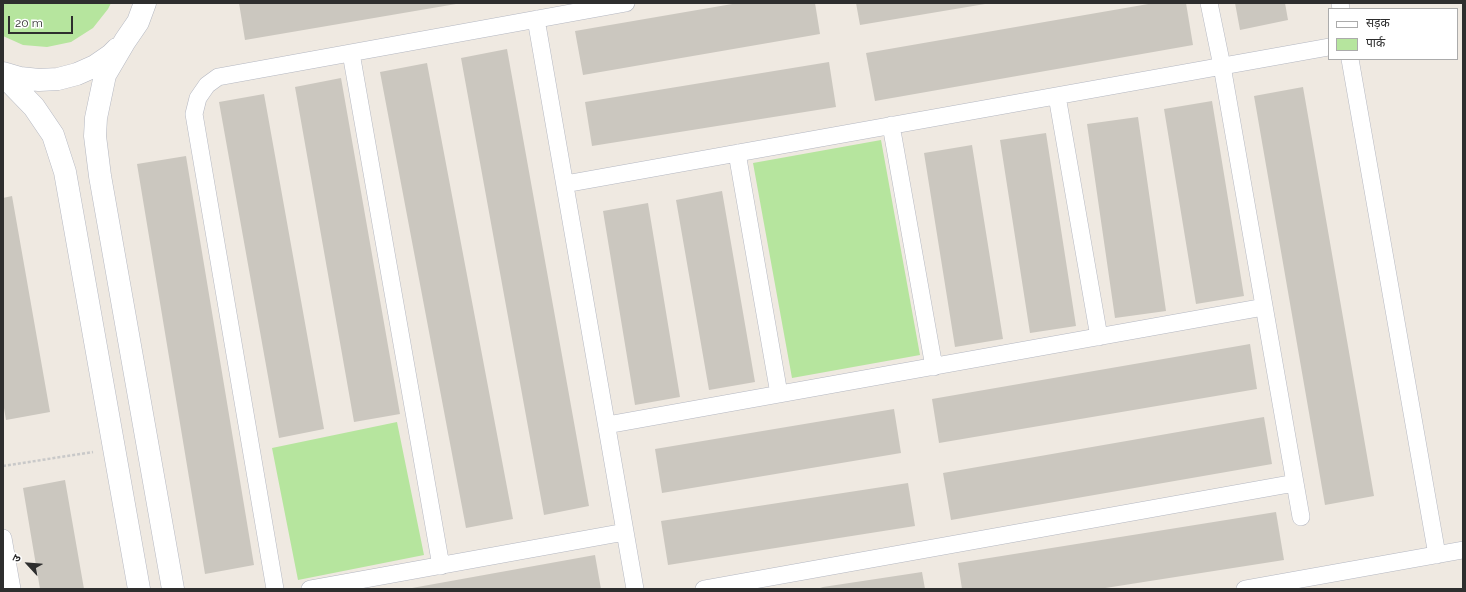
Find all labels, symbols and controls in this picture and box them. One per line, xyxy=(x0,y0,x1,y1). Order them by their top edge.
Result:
scale bar xyxy=(10,8,75,34)
legend xyxy=(1328,8,1458,60)
text: 20 m xyxy=(15,16,43,30)
text: सड़क xyxy=(1366,16,1390,30)
text: पार्क xyxy=(1366,36,1385,50)
north arrow xyxy=(8,544,48,584)
text: उ xyxy=(10,553,24,564)

